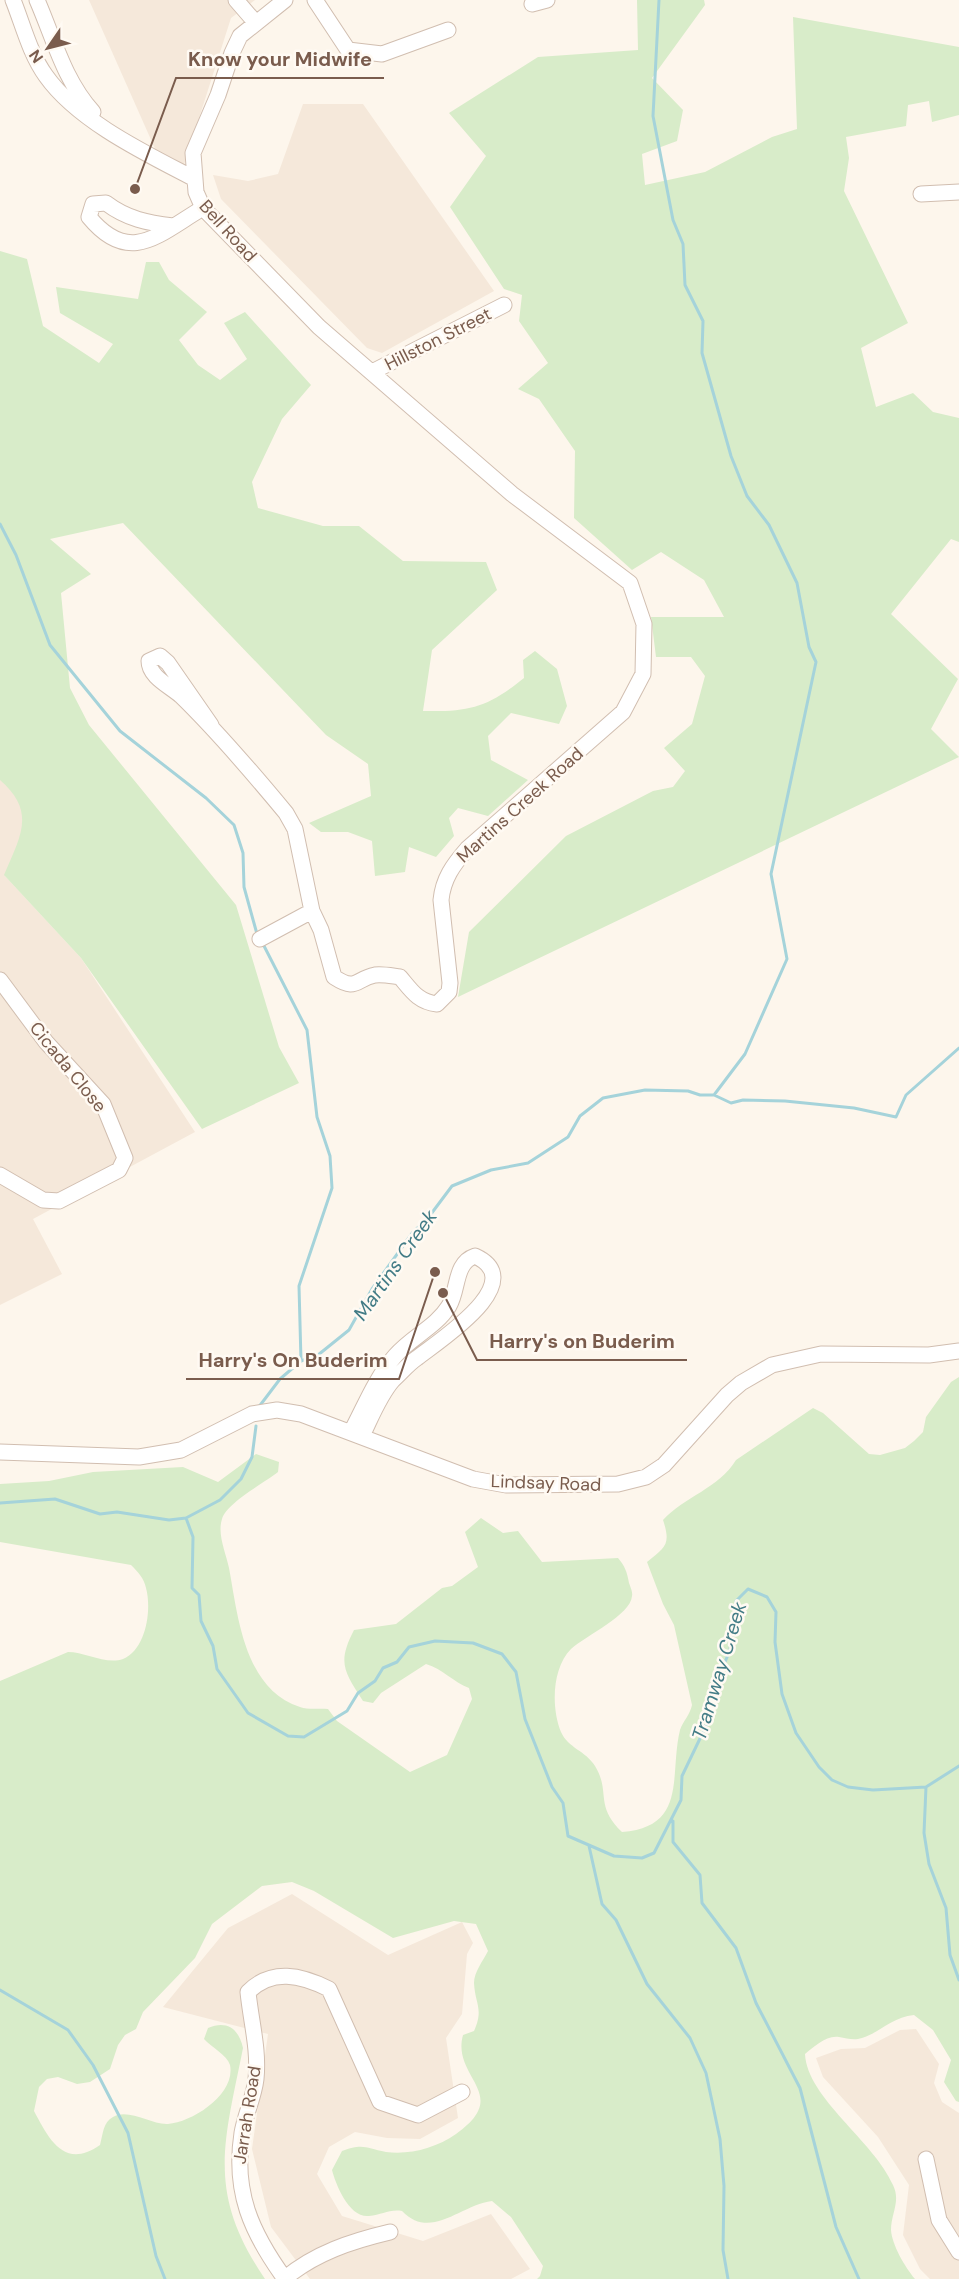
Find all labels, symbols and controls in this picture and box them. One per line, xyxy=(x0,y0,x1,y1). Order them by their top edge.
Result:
north arrow xyxy=(18,18,78,78)
callout: Know your Midwife xyxy=(176,40,384,78)
text: N xyxy=(24,46,48,67)
text: Know your Midwife xyxy=(188,46,372,72)
street label: Bell Road xyxy=(194,195,262,267)
street label: Hillston Street xyxy=(380,302,496,376)
street label: Martins Creek Road xyxy=(452,742,588,868)
street label: Cicada Close xyxy=(24,1017,112,1117)
water label: Martins Creek xyxy=(347,1204,443,1326)
callout: Harry's on Buderim xyxy=(477,1322,687,1360)
text: Harry's on Buderim xyxy=(489,1328,675,1354)
callout: Harry's On Buderim xyxy=(186,1341,399,1379)
text: Harry's On Buderim xyxy=(198,1347,388,1373)
street label: Lindsay Road xyxy=(490,1469,602,1497)
water label: Tramway Creek xyxy=(686,1598,753,1743)
street label: Jarrah Road xyxy=(227,2064,267,2166)

